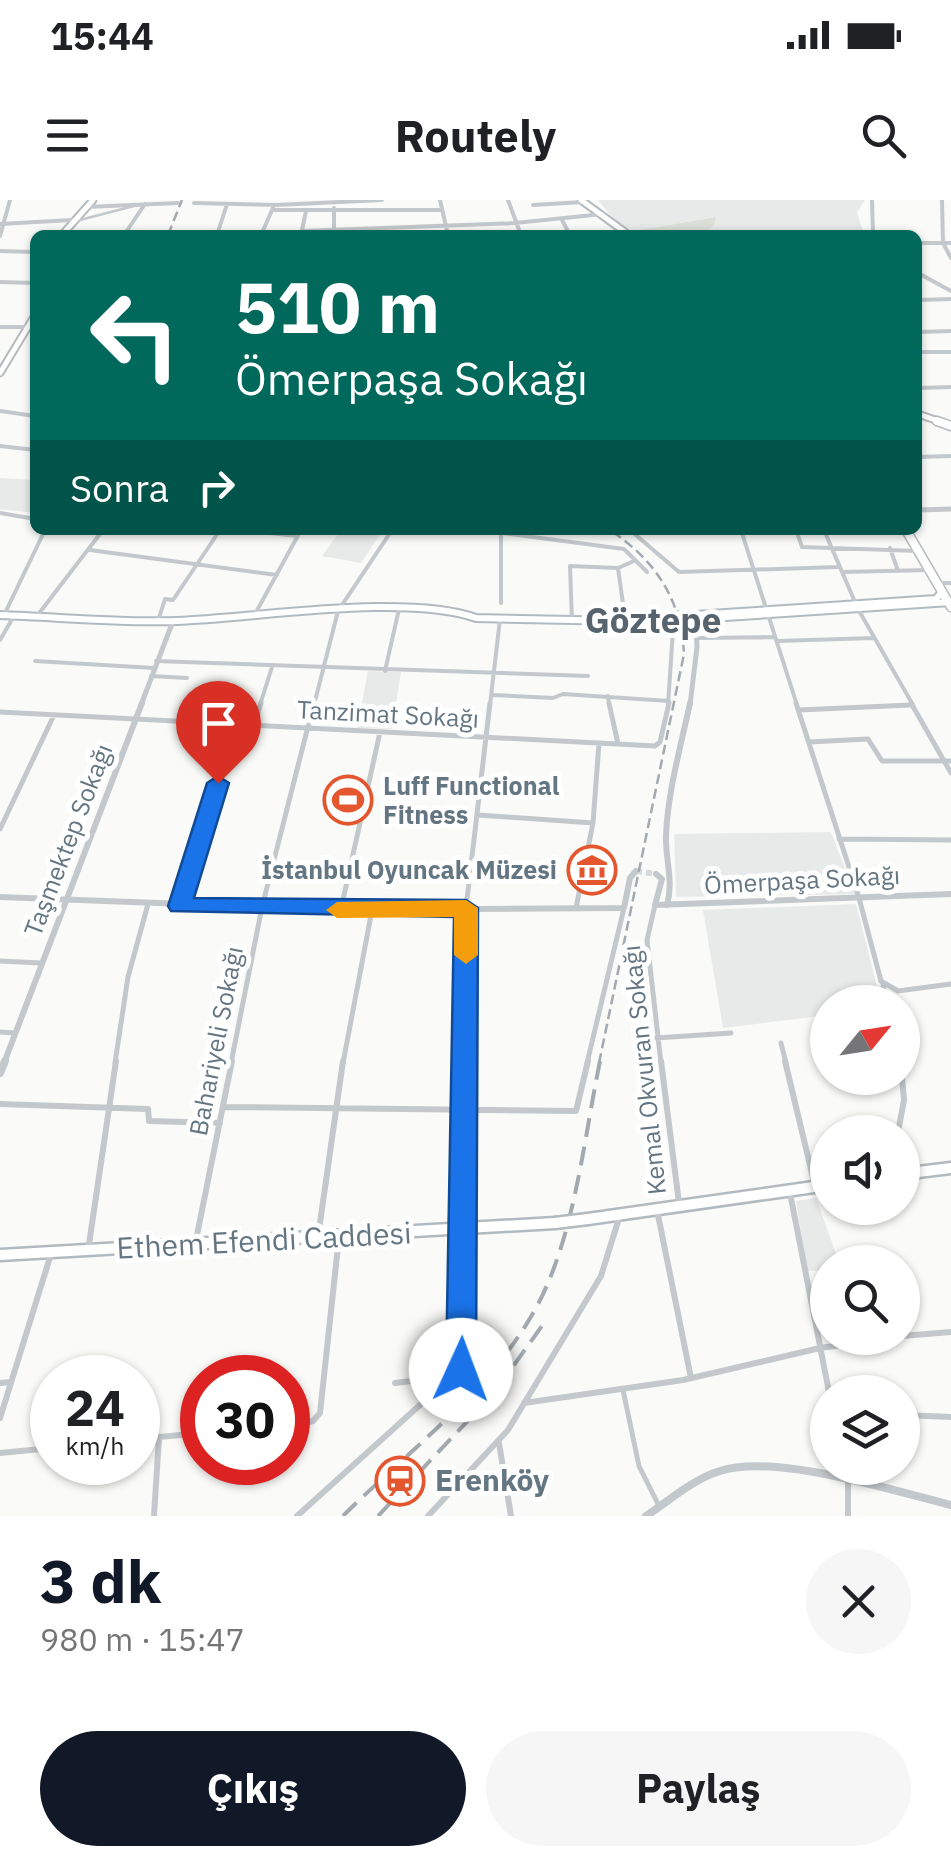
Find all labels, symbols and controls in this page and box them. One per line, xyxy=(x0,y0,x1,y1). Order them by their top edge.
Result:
text: 15:44 xyxy=(50,11,154,60)
text: Routely xyxy=(395,106,556,164)
icon: menu xyxy=(40,108,95,163)
icon: search xyxy=(856,108,911,163)
text: 510 m xyxy=(235,261,440,352)
icon: left xyxy=(70,270,200,400)
text: Ömerpaşa Sokağı xyxy=(235,349,588,407)
icon: right xyxy=(189,460,244,515)
text: Sonra xyxy=(70,463,169,512)
district label: Göztepe xyxy=(585,597,721,643)
pin xyxy=(176,681,261,784)
street label: Tanzimat Sokağı xyxy=(296,692,480,735)
icon: arrive xyxy=(191,696,246,751)
street label: Taşmektep Sokağı xyxy=(16,739,119,941)
place label: Luff Functional Fitness xyxy=(383,769,560,831)
sports icon: Luff Functional Fitness xyxy=(322,774,374,826)
museum icon: İstanbul Oyuncak Müzesi xyxy=(566,844,618,896)
place label: İstanbul Oyuncak Müzesi xyxy=(261,853,557,886)
street label: Ömerpaşa Sokağı xyxy=(703,858,901,901)
street label: Bahariyeli Sokağı xyxy=(181,943,250,1138)
street label: Kemal Okvuran Sokağı xyxy=(614,944,673,1196)
north arrow xyxy=(810,985,920,1095)
map controls xyxy=(810,985,920,1485)
button: sound xyxy=(810,1115,920,1225)
street label: Ethem Efendi Caddesi xyxy=(115,1212,412,1267)
button: search xyxy=(810,1245,920,1355)
position arrow xyxy=(409,1318,513,1422)
speed limit sign: 30 xyxy=(180,1355,310,1485)
text: 24 xyxy=(65,1375,125,1440)
button: layers xyxy=(810,1375,920,1485)
text: km/h xyxy=(66,1429,124,1462)
station icon: Erenköy xyxy=(374,1455,426,1507)
place label: Erenköy xyxy=(435,1460,549,1499)
text: 3 dk xyxy=(40,1541,161,1620)
button: close xyxy=(806,1549,911,1654)
text: 980 m · 15:47 xyxy=(40,1618,245,1660)
button: Çıkış xyxy=(40,1731,466,1846)
button: Paylaş xyxy=(486,1731,911,1846)

